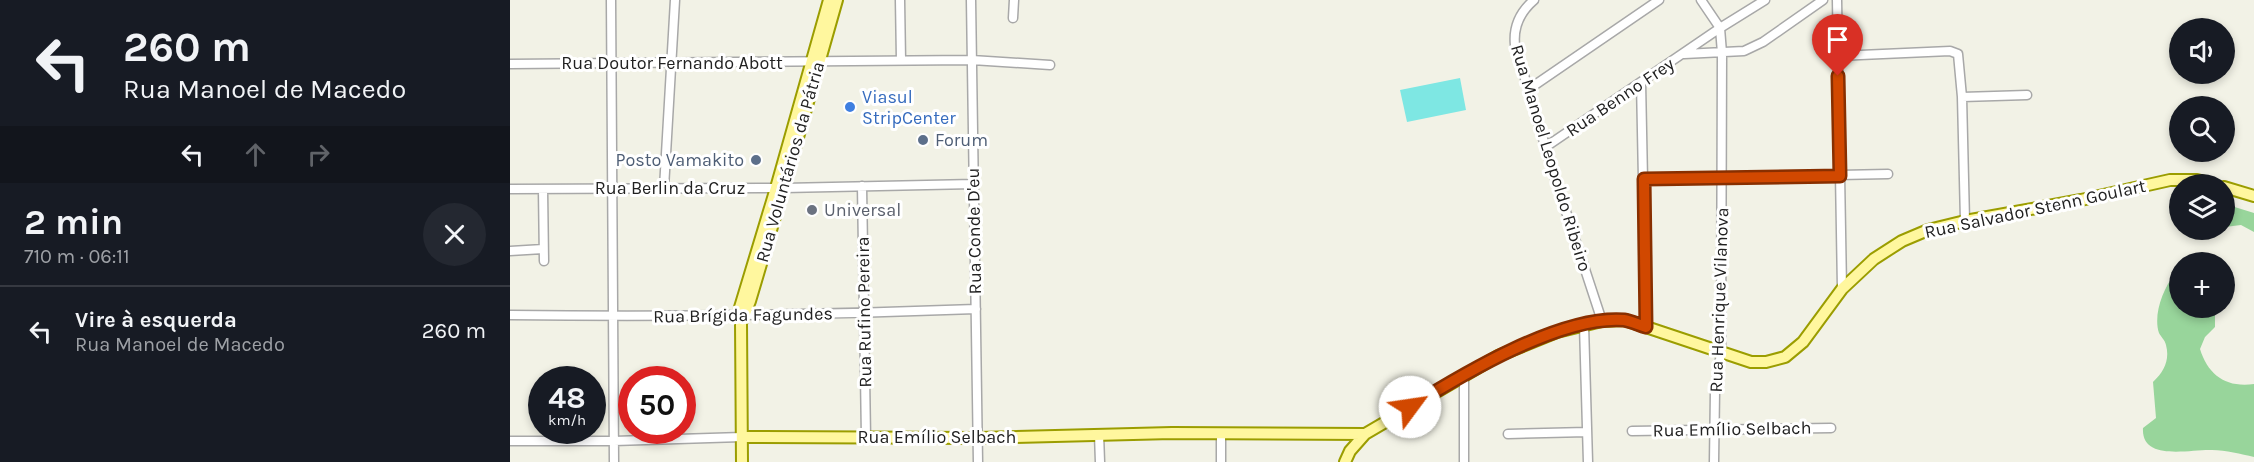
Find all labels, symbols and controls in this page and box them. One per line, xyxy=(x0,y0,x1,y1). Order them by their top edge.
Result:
pin xyxy=(1812,14,1863,76)
map controls xyxy=(2169,18,2235,318)
button: sound xyxy=(2169,18,2235,84)
text: 260 m xyxy=(123,22,251,72)
icon: arrive xyxy=(1821,23,1854,56)
icon: left xyxy=(24,24,102,102)
street label: Rua Manoel Leopoldo Ribeiro xyxy=(1506,42,1596,274)
street label: Rua Doutor Fernando Abott xyxy=(561,52,783,74)
street label: Rua Benno Frey xyxy=(1562,52,1679,141)
street label: Rua Voluntários da Pátria xyxy=(751,59,829,265)
text: Rua Manoel de Macedo xyxy=(123,73,406,105)
place label: Viasul StripCenter xyxy=(862,86,956,129)
button: search xyxy=(2169,96,2235,162)
marker: Viasul StripCenter xyxy=(843,100,857,114)
place label: Forum xyxy=(935,129,988,151)
marker: Forum xyxy=(916,133,930,147)
icon: left xyxy=(176,138,209,171)
icon: ahead xyxy=(239,138,272,171)
icon: right xyxy=(302,138,335,171)
place label: Posto Vamakito xyxy=(616,149,744,171)
marker: Posto Vamakito xyxy=(749,153,763,167)
street label: Rua Conde D'eu xyxy=(962,168,986,294)
button: layers xyxy=(2169,174,2235,240)
street label: Rua Salvador Stenn Goulart xyxy=(1922,175,2148,243)
street label: Rua Berlin da Cruz xyxy=(595,177,745,199)
place label: Universal xyxy=(824,199,901,221)
text: 2 min xyxy=(24,201,123,243)
button: close xyxy=(423,203,486,266)
marker: Universal xyxy=(805,203,819,217)
street label: Rua Henrique Vilanova xyxy=(1705,207,1733,393)
street label: Rua Rufino Pereira xyxy=(852,236,876,388)
text: 710 m · 06:11 xyxy=(24,245,130,268)
button: + xyxy=(2169,252,2235,318)
street label: Rua Brígida Fagundes xyxy=(653,302,833,328)
text: Vire à esquerda xyxy=(75,307,237,333)
icon: left xyxy=(24,315,57,348)
text: 260 m xyxy=(422,318,486,344)
text: Rua Manoel de Macedo xyxy=(75,333,285,356)
speed limit sign: 50 xyxy=(618,366,696,444)
position arrow xyxy=(1378,375,1442,439)
text: 48 xyxy=(548,380,586,416)
text: km/h xyxy=(548,411,586,429)
street label: Rua Emílio Selbach xyxy=(1652,417,1812,441)
street label: Rua Emílio Selbach xyxy=(858,426,1016,448)

